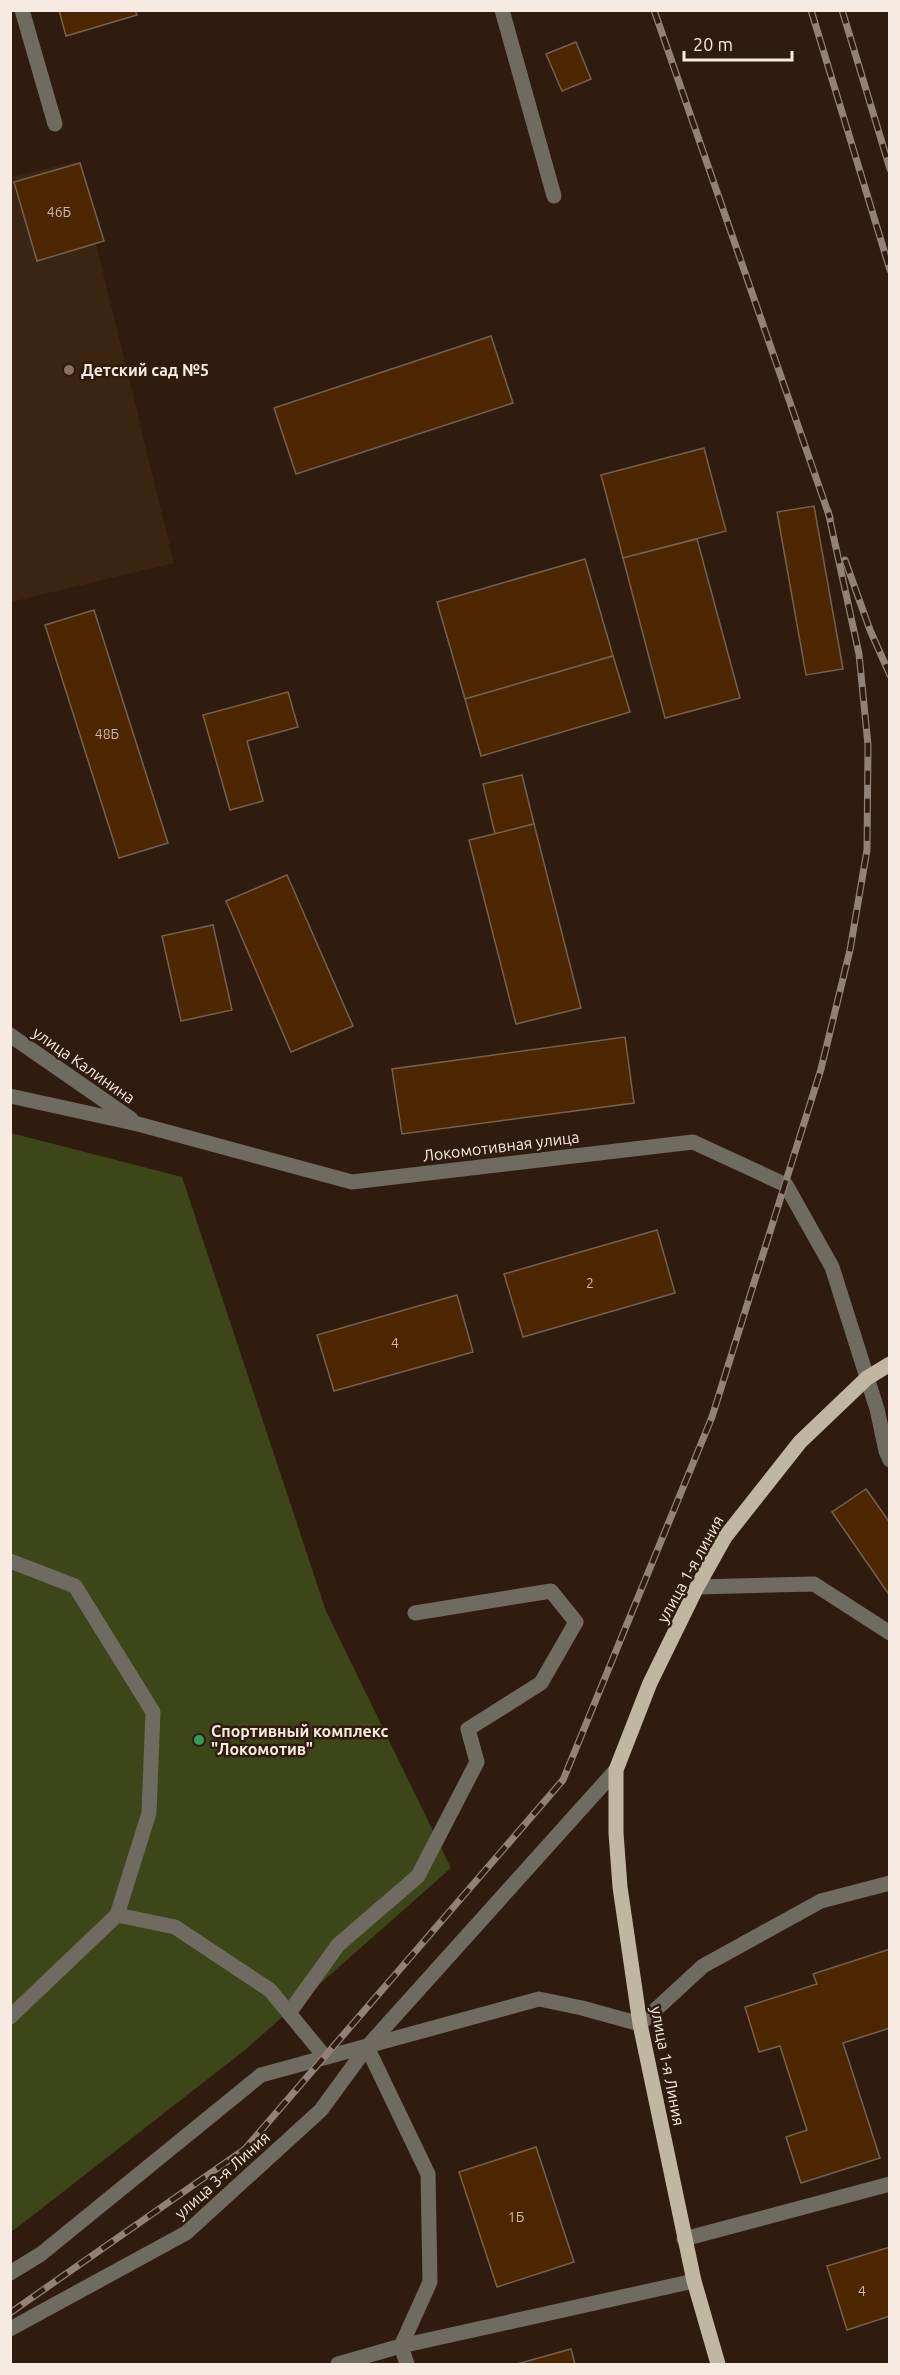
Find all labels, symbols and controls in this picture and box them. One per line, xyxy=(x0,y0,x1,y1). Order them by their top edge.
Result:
scale bar xyxy=(684,24,792,62)
text: 20 m xyxy=(693,34,733,54)
house number: 46Б xyxy=(47,204,71,220)
place label: Детский сад №5 xyxy=(81,361,209,379)
marker: Детский сад №5 xyxy=(62,363,76,377)
house number: 48Б xyxy=(95,726,119,742)
street label: улица Калинина xyxy=(29,1023,139,1107)
street label: Локомотивная улица xyxy=(422,1127,580,1165)
house number: 2 xyxy=(586,1275,594,1291)
house number: 4 xyxy=(391,1335,399,1351)
street label: улица 1-я линия xyxy=(653,1512,727,1626)
place label: Спортивный комплекс "Локомотив" xyxy=(211,1722,389,1758)
marker: Спортивный комплекс "Локомотив" xyxy=(192,1733,206,1747)
street label: улица 1-я Линия xyxy=(648,2005,688,2127)
street label: улица 3-я Линия xyxy=(171,2128,273,2222)
house number: 1Б xyxy=(508,2209,524,2225)
house number: 4 xyxy=(858,2283,866,2299)

